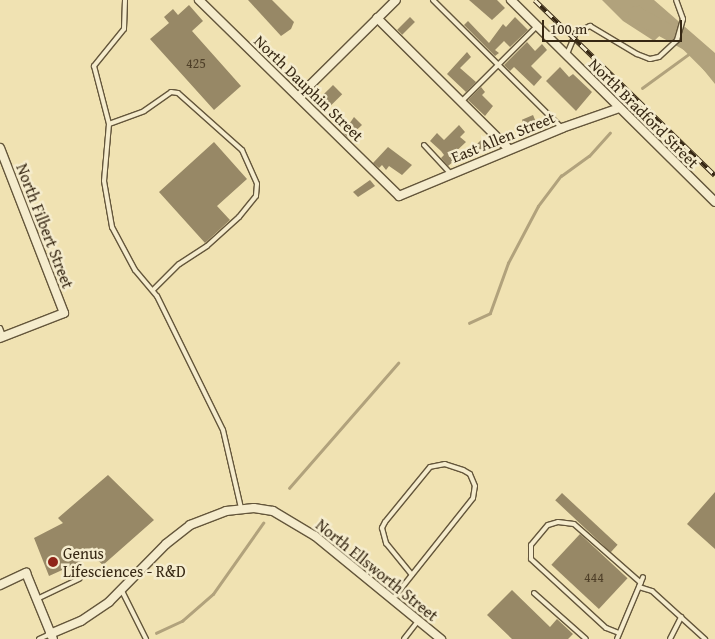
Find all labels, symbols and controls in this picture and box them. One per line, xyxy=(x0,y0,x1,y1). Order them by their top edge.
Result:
scale bar xyxy=(545,10,685,42)
text: 100 m xyxy=(550,18,587,39)
street label: North Dauphin Street xyxy=(250,31,368,145)
street label: North Bradford Street xyxy=(585,54,703,172)
house number: 425 xyxy=(186,55,206,71)
street label: East Allen Street xyxy=(448,107,558,167)
street label: North Filbert Street xyxy=(12,161,78,291)
street label: North Ellsworth Street xyxy=(312,515,442,625)
place label: Genus Lifesciences - R&D xyxy=(63,543,186,581)
marker: Genus Lifesciences - R&D xyxy=(47,556,59,568)
house number: 444 xyxy=(584,569,604,585)

